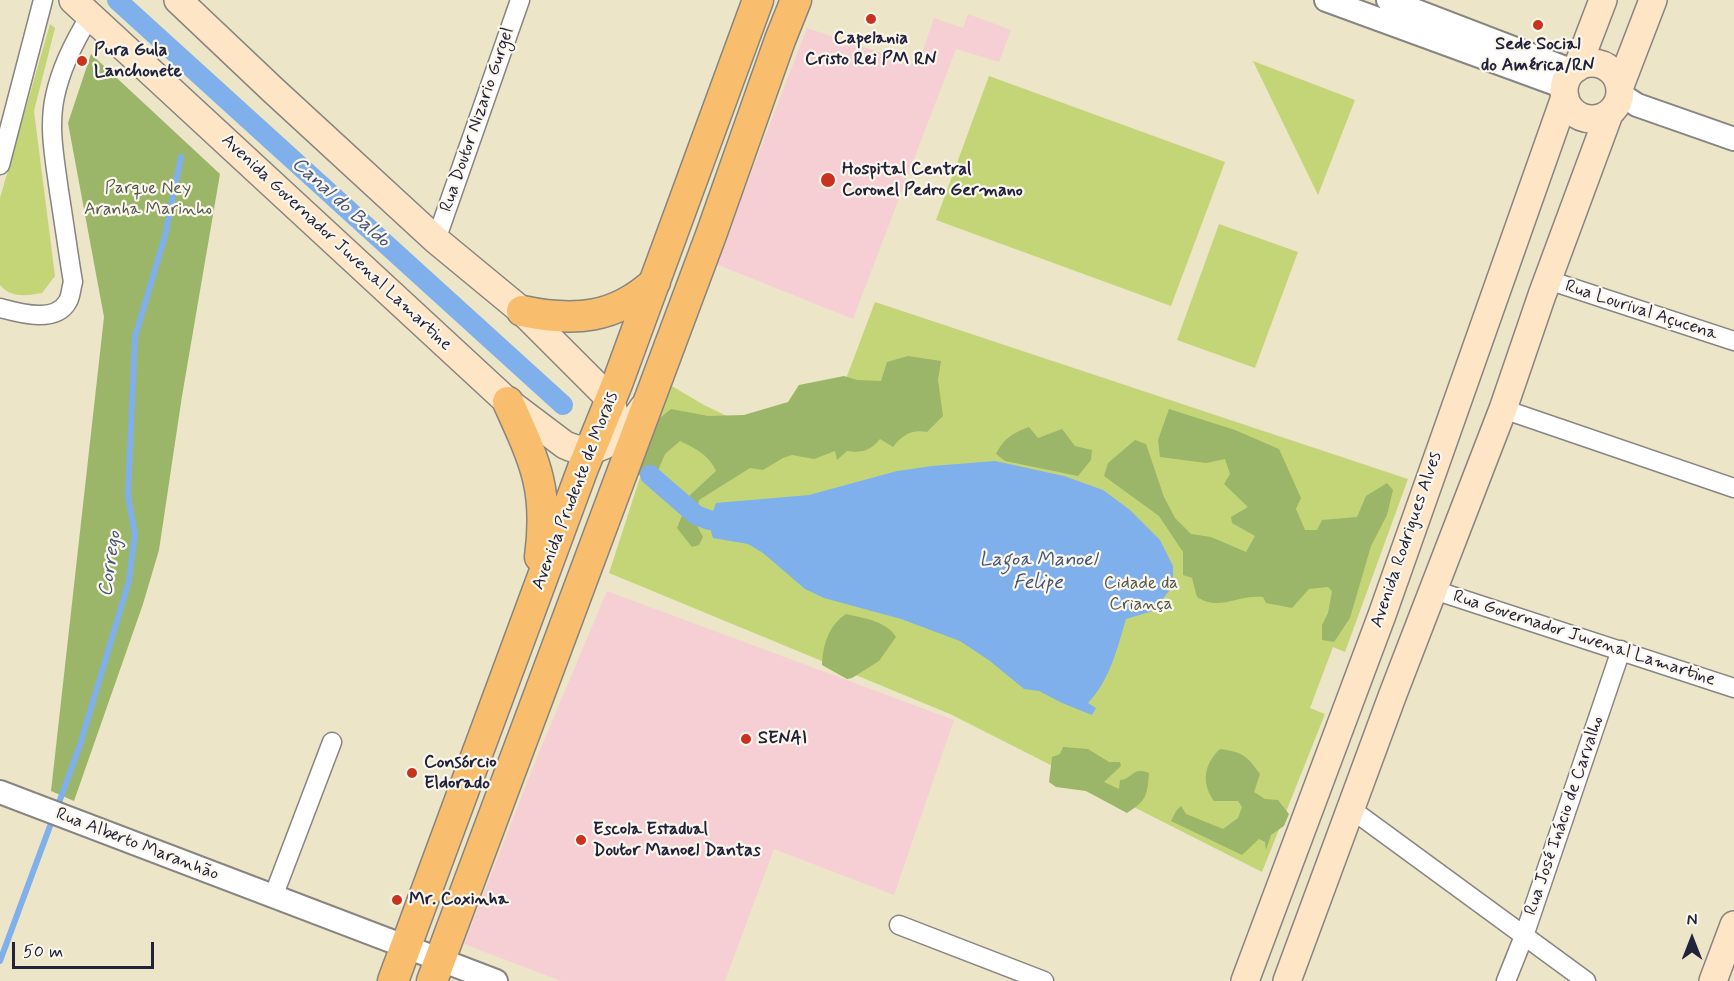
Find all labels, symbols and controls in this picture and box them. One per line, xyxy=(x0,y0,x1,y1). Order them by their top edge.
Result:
marker: Capelania Cristo Rei PM RN xyxy=(864,12,878,26)
marker: Sede Social do América/RN xyxy=(1531,18,1545,32)
street label: Rua Doutor Nizario Gurgel xyxy=(436,25,520,215)
place label: Capelania Cristo Rei PM RN xyxy=(805,28,937,70)
place label: Sede Social do América/RN xyxy=(1481,34,1595,76)
place label: Pura Gula Lanchonete xyxy=(94,40,182,82)
marker: Pura Gula Lanchonete xyxy=(75,54,89,68)
street label: Avenida Governador Juvenal Lamartine xyxy=(216,130,456,356)
water label: Canal do Baldo xyxy=(286,153,394,253)
place label: Hospital Central Coronel Pedro Germano xyxy=(842,159,1023,201)
marker: Hospital Central Coronel Pedro Germano xyxy=(819,171,837,189)
park label: Parque Ney Aranha Marinho xyxy=(84,178,212,220)
street label: Rua Lourival Açucena xyxy=(1562,276,1720,346)
street label: Avenida Prudente de Morais xyxy=(528,389,624,593)
street label: Avenida Rodrigues Alves xyxy=(1367,449,1447,631)
water label: Corrego xyxy=(95,530,127,598)
water label: Lagoa Manoel Felipe xyxy=(979,549,1097,596)
park label: Cidade da Criança xyxy=(1104,573,1178,616)
street label: Rua Governador Juvenal Lamartine xyxy=(1450,586,1718,692)
street label: Rua José Inácio de Carvalho xyxy=(1521,714,1609,918)
place label: SENAI xyxy=(758,728,807,750)
marker: SENAI xyxy=(739,732,753,746)
place label: Consórcio Eldorado xyxy=(424,752,497,795)
marker: Consórcio Eldorado xyxy=(405,766,419,780)
street label: Rua Alberto Maranhão xyxy=(52,804,222,886)
place label: Escola Estadual Doutor Manoel Dantas xyxy=(593,819,761,862)
marker: Escola Estadual Doutor Manoel Dantas xyxy=(574,833,588,847)
place label: Mr. Coxinha xyxy=(409,889,509,911)
marker: Mr. Coxinha xyxy=(390,893,404,907)
north arrow xyxy=(1662,909,1722,969)
text: N xyxy=(1687,910,1697,931)
scale bar xyxy=(15,930,158,968)
text: 50 m xyxy=(23,940,63,964)

